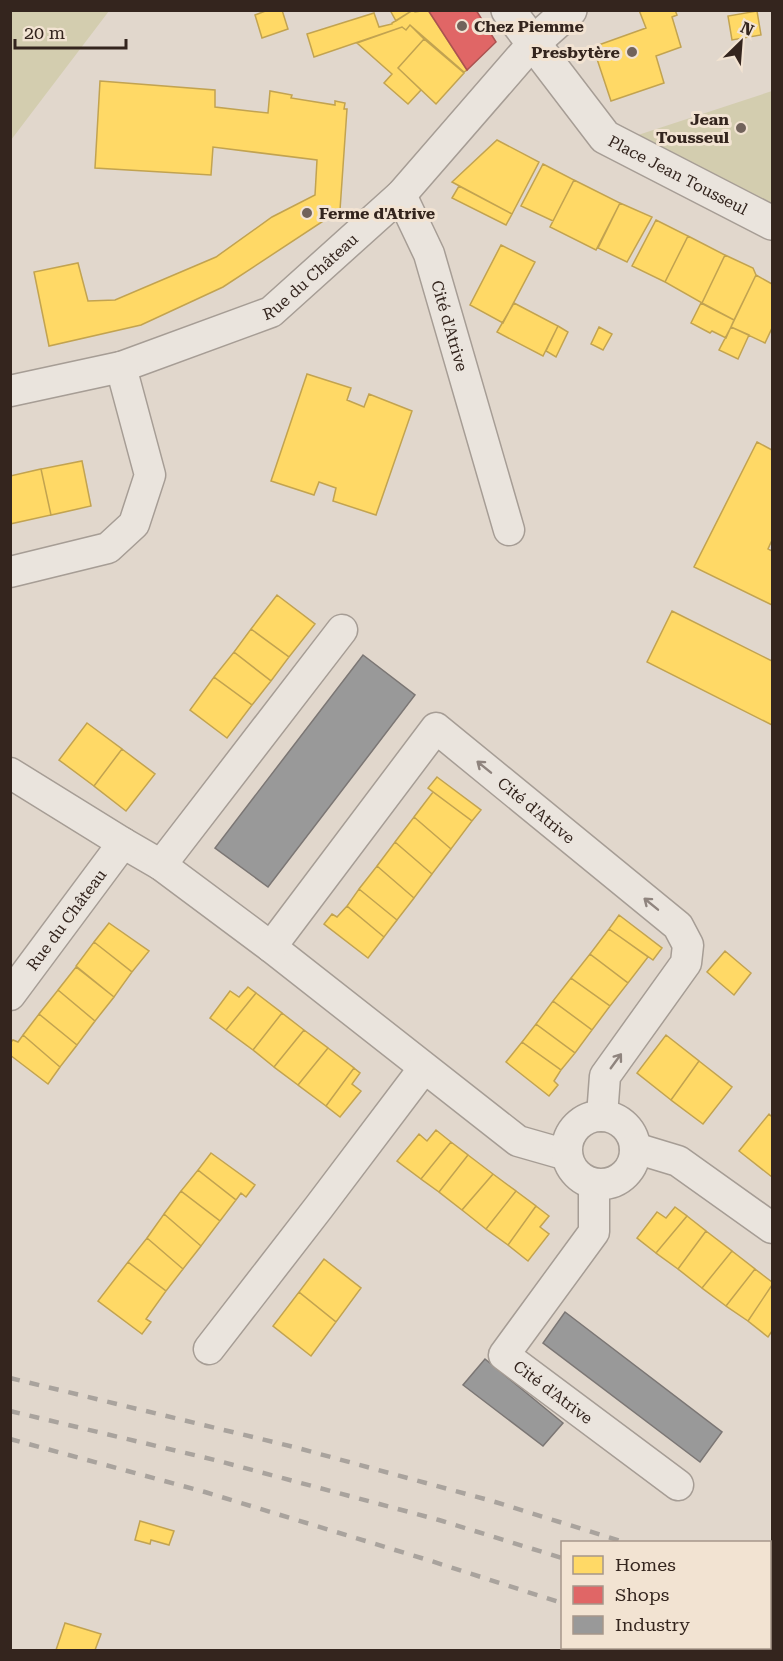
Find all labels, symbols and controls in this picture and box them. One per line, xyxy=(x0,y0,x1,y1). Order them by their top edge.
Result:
scale bar xyxy=(15,12,126,50)
north arrow xyxy=(711,12,771,72)
place label: Chez Piemme xyxy=(474,17,584,36)
text: N xyxy=(738,18,757,40)
marker: Chez Piemme xyxy=(455,19,469,33)
text: 20 m xyxy=(24,22,65,43)
place label: Presbytère xyxy=(531,43,620,62)
marker: Presbytère xyxy=(625,45,639,59)
place label: Jean Tousseul xyxy=(656,110,730,147)
marker: Jean Tousseul xyxy=(734,121,748,135)
street label: Place Jean Tousseul xyxy=(605,131,751,218)
place label: Ferme d'Atrive xyxy=(319,204,435,223)
marker: Ferme d'Atrive xyxy=(300,206,314,220)
street label: Rue du Château xyxy=(260,229,362,324)
street label: Cité d'Atrive xyxy=(428,278,472,374)
one-way arrow xyxy=(476,761,492,774)
street label: Cité d'Atrive xyxy=(494,773,579,847)
street label: Rue du Château xyxy=(22,865,110,974)
one-way arrow xyxy=(643,898,659,911)
one-way arrow xyxy=(609,1054,622,1070)
street label: Cité d'Atrive xyxy=(510,1356,597,1428)
legend xyxy=(561,1541,771,1649)
text: Homes xyxy=(615,1554,676,1575)
text: Shops xyxy=(615,1584,669,1605)
text: Industry xyxy=(615,1614,690,1635)

